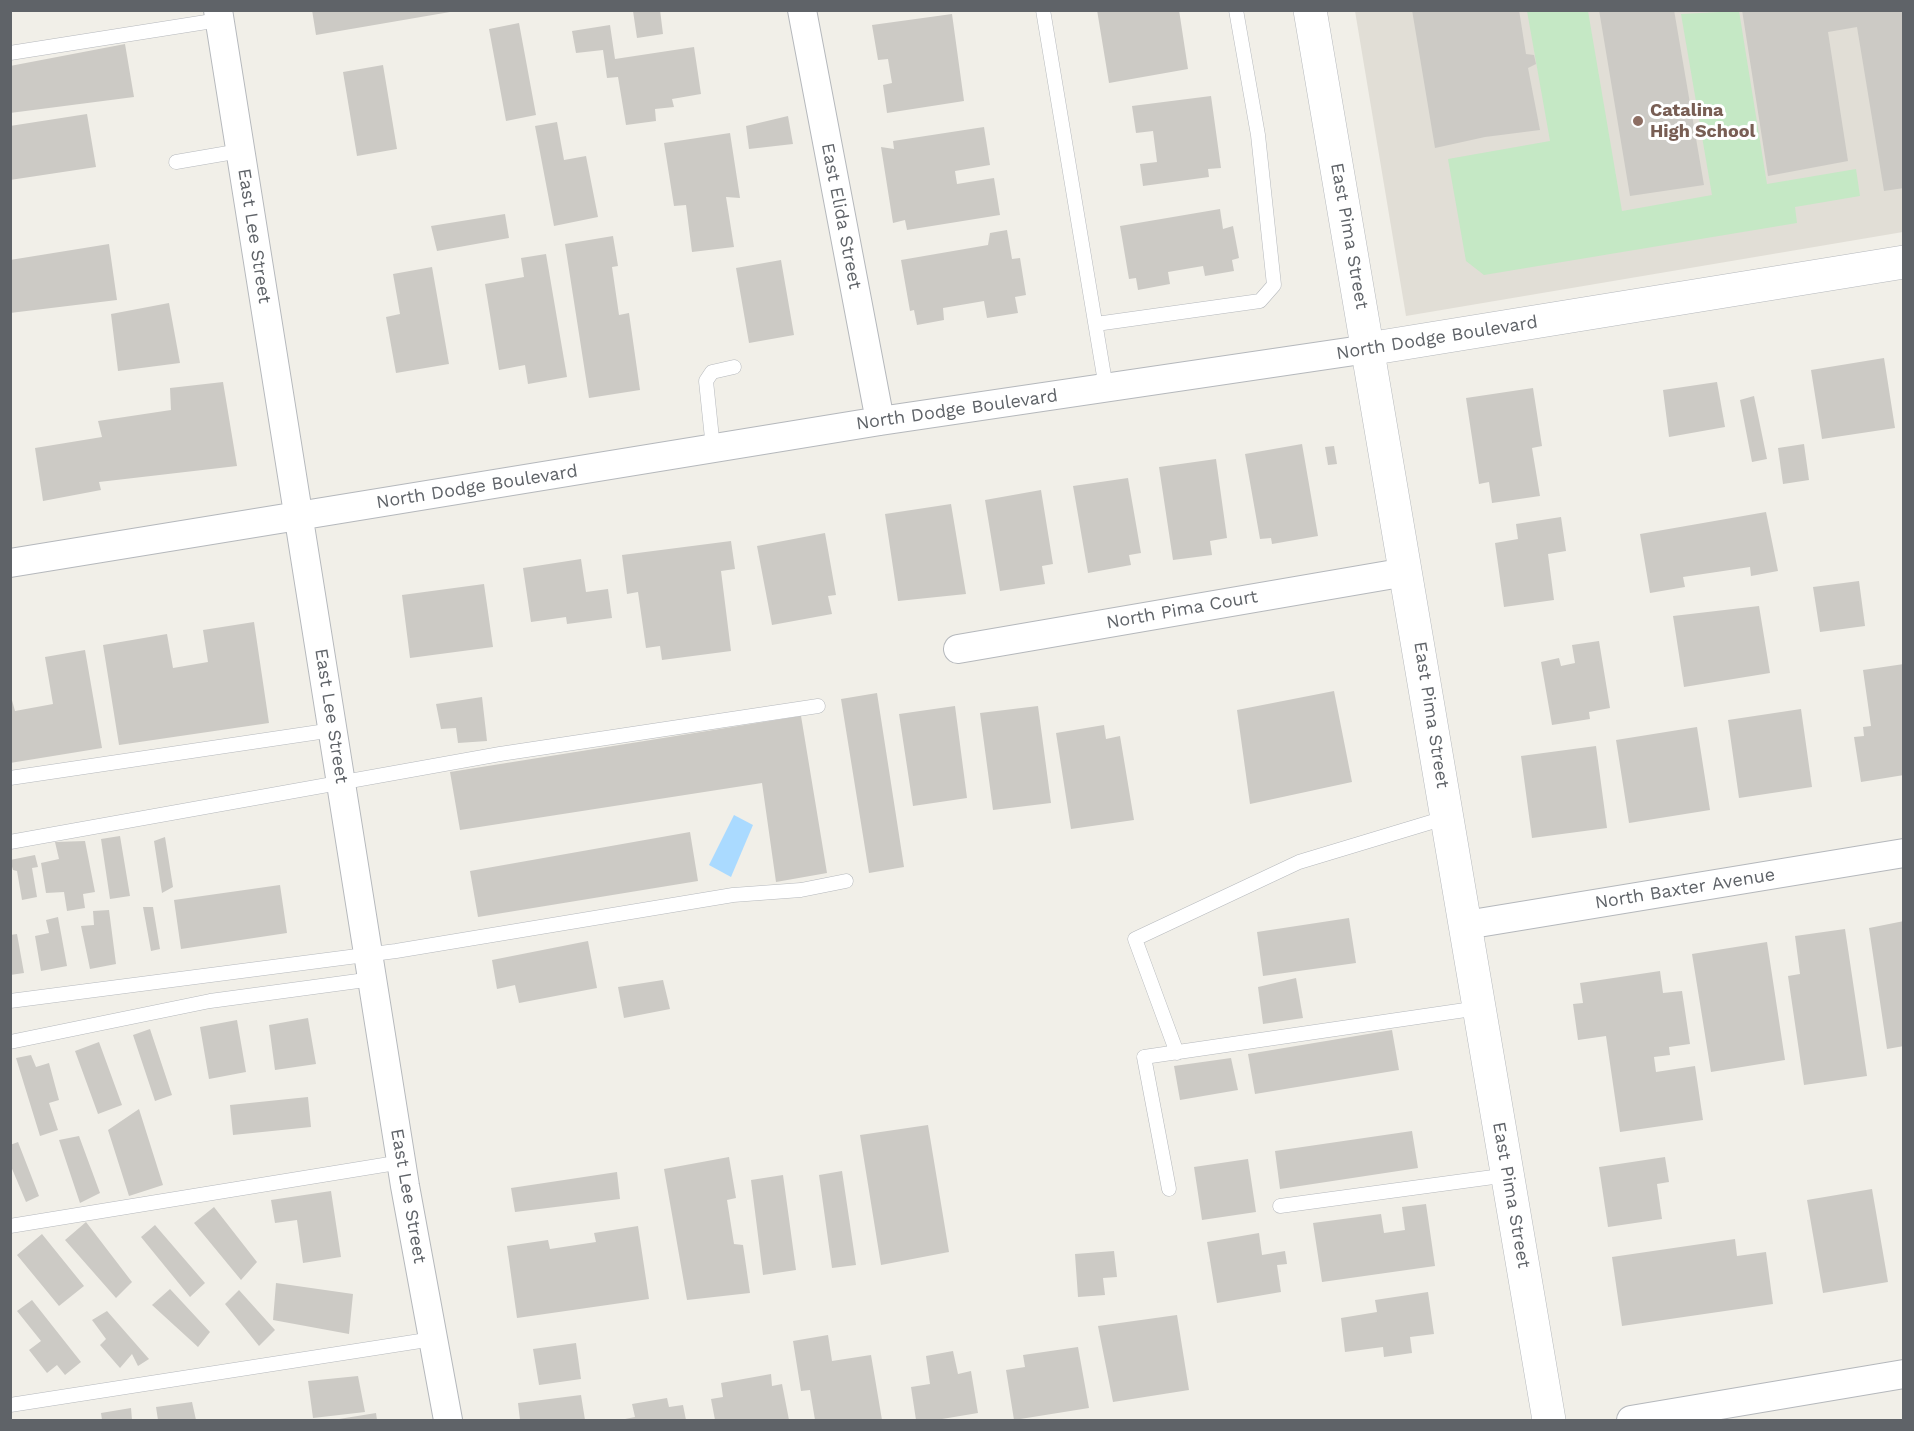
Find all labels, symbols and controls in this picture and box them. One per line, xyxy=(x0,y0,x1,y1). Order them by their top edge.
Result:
place label: Catalina High School xyxy=(1650,100,1755,142)
marker: Catalina High School xyxy=(1631,114,1645,128)
street label: East Elida Street xyxy=(816,141,866,291)
street label: East Pima Street xyxy=(1325,161,1373,311)
street label: East Lee Street xyxy=(233,167,275,305)
street label: North Dodge Boulevard xyxy=(1335,311,1539,365)
street label: North Dodge Boulevard xyxy=(855,385,1059,435)
street label: North Dodge Boulevard xyxy=(375,460,579,514)
street label: North Pima Court xyxy=(1105,586,1259,634)
street label: East Pima Street xyxy=(1409,640,1453,790)
street label: East Lee Street xyxy=(310,647,352,785)
street label: North Baxter Avenue xyxy=(1593,864,1777,914)
street label: East Pima Street xyxy=(1487,1120,1535,1270)
street label: East Lee Street xyxy=(386,1127,430,1265)

